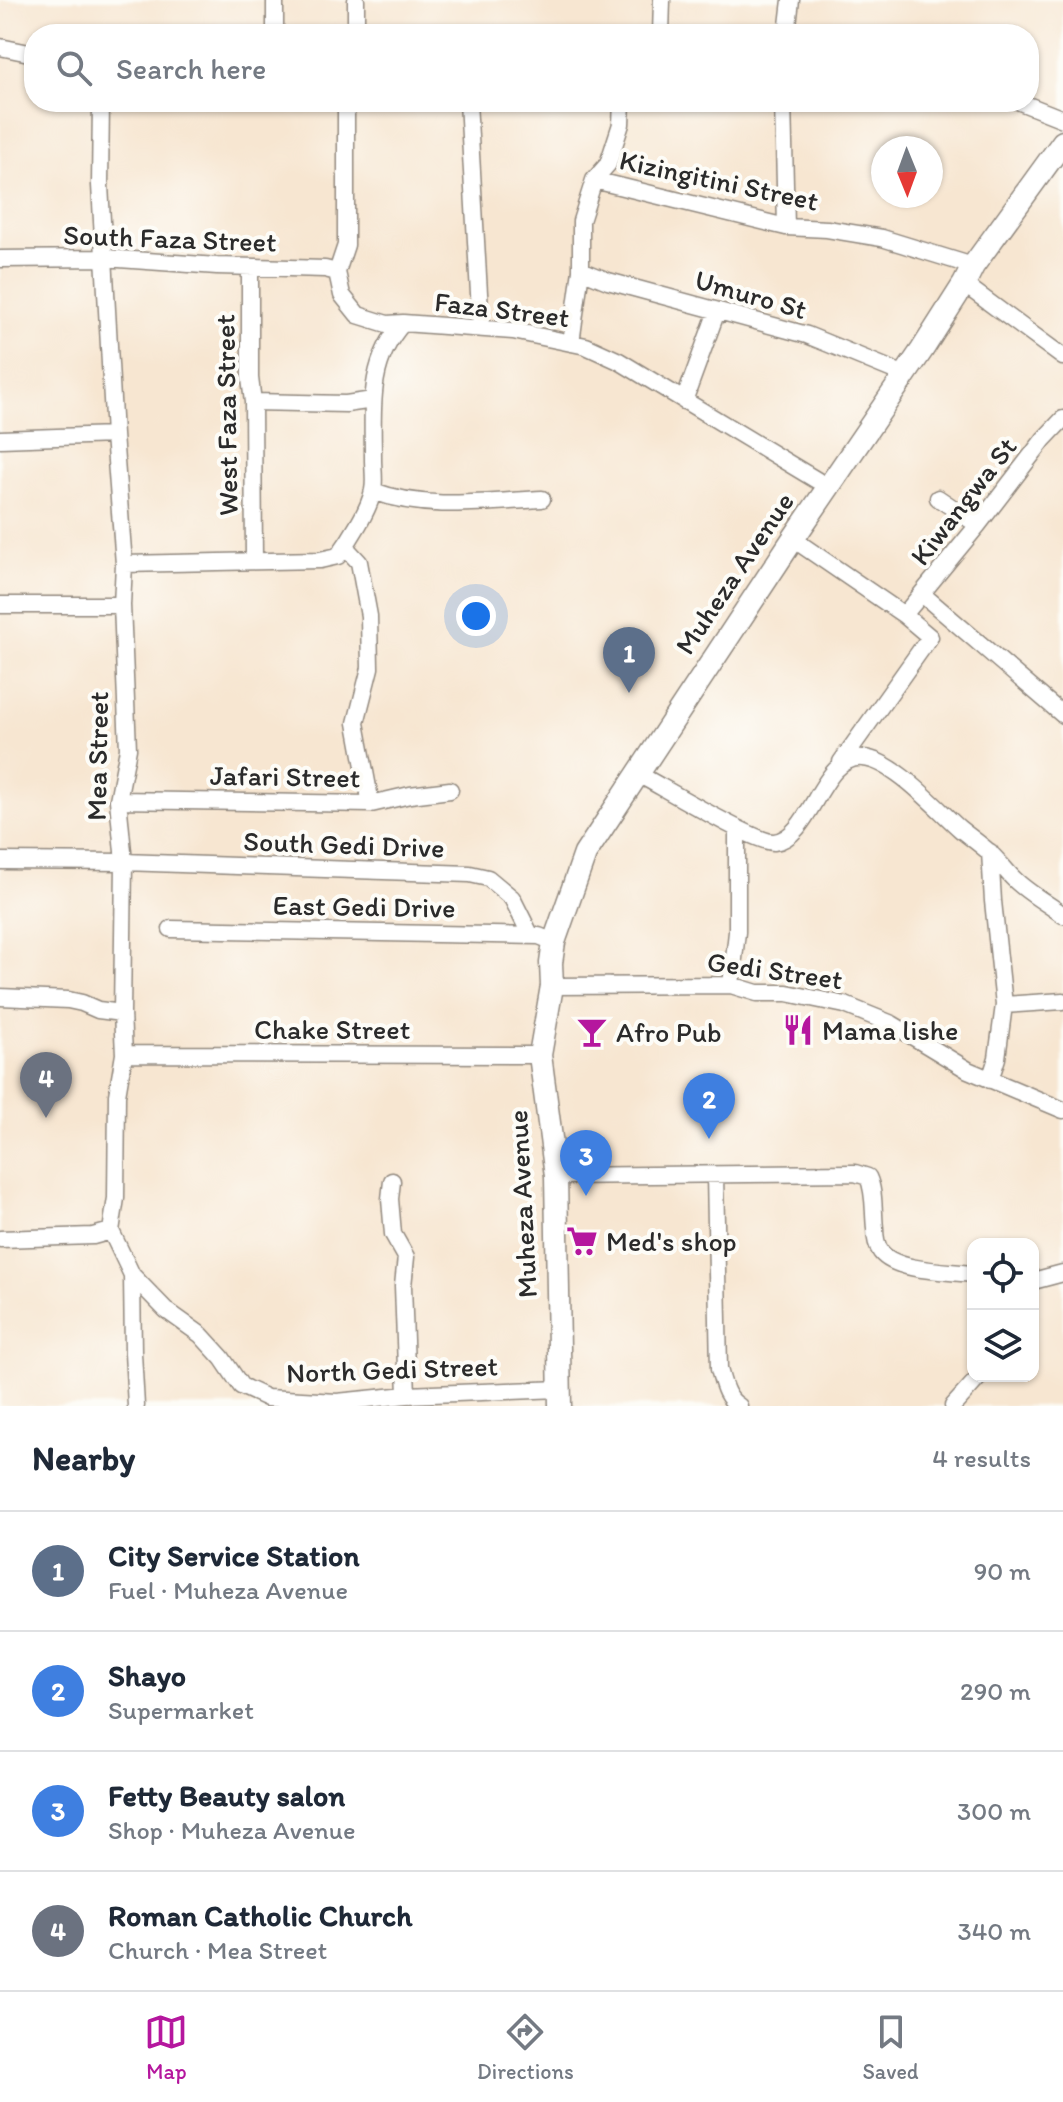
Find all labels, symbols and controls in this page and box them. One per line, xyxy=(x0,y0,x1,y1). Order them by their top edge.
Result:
search box xyxy=(24,24,1039,112)
icon: search xyxy=(52,46,96,90)
text: Search here xyxy=(116,50,266,87)
north arrow xyxy=(871,136,943,208)
street label: Kizingitini Street xyxy=(616,142,822,218)
street label: South Faza Street xyxy=(63,217,277,259)
street label: Umuro St xyxy=(691,262,811,326)
street label: Faza Street xyxy=(433,284,571,334)
street label: West Faza Street xyxy=(207,314,245,516)
street label: Kiwangwa St xyxy=(902,430,1024,572)
street label: Muheza Avenue xyxy=(667,485,801,661)
your location xyxy=(456,596,496,636)
pin: 1 xyxy=(603,627,655,693)
street label: Mea Street xyxy=(79,691,115,821)
street label: Jafari Street xyxy=(210,758,360,794)
street label: South Gedi Drive xyxy=(243,823,445,865)
street label: East Gedi Drive xyxy=(272,887,456,925)
street label: Gedi Street xyxy=(705,944,845,996)
street label: Chake Street xyxy=(254,1012,410,1046)
restaurant icon: Mama lishe xyxy=(781,1013,815,1047)
place label: Mama lishe xyxy=(822,1013,958,1047)
bar icon: Afro Pub xyxy=(575,1015,609,1049)
place label: Afro Pub xyxy=(616,1015,722,1049)
pin: 4 xyxy=(20,1052,72,1118)
pin: 2 xyxy=(683,1073,735,1139)
street label: Muheza Avenue xyxy=(500,1109,544,1299)
pin: 3 xyxy=(560,1130,612,1196)
supermarket icon: Med's shop xyxy=(565,1224,599,1258)
place label: Med's shop xyxy=(606,1224,737,1258)
map controls xyxy=(967,1238,1039,1382)
button: locate xyxy=(967,1238,1039,1310)
button: layers xyxy=(967,1310,1039,1382)
street label: North Gedi Street xyxy=(285,1348,499,1390)
text: Nearby xyxy=(32,1438,135,1479)
text: 4 results xyxy=(932,1442,1031,1474)
text: City Service Station xyxy=(108,1537,359,1574)
text: 1 xyxy=(52,1555,64,1587)
text: 90 m xyxy=(974,1555,1031,1587)
text: Fuel · Muheza Avenue xyxy=(108,1574,348,1606)
text: Shayo xyxy=(108,1657,186,1694)
text: 2 xyxy=(51,1675,65,1707)
text: 290 m xyxy=(960,1675,1031,1707)
text: Supermarket xyxy=(108,1694,254,1726)
text: Fetty Beauty salon xyxy=(108,1777,345,1814)
text: 3 xyxy=(51,1795,65,1827)
text: 300 m xyxy=(957,1795,1031,1827)
text: Shop · Muheza Avenue xyxy=(108,1814,356,1846)
text: Roman Catholic Church xyxy=(108,1897,412,1934)
text: 4 xyxy=(50,1915,66,1947)
text: 340 m xyxy=(957,1915,1031,1947)
text: Church · Mea Street xyxy=(108,1934,327,1966)
tab: Map xyxy=(144,2010,188,2085)
tab: Directions xyxy=(477,2010,574,2085)
tab: Saved xyxy=(862,2010,919,2085)

